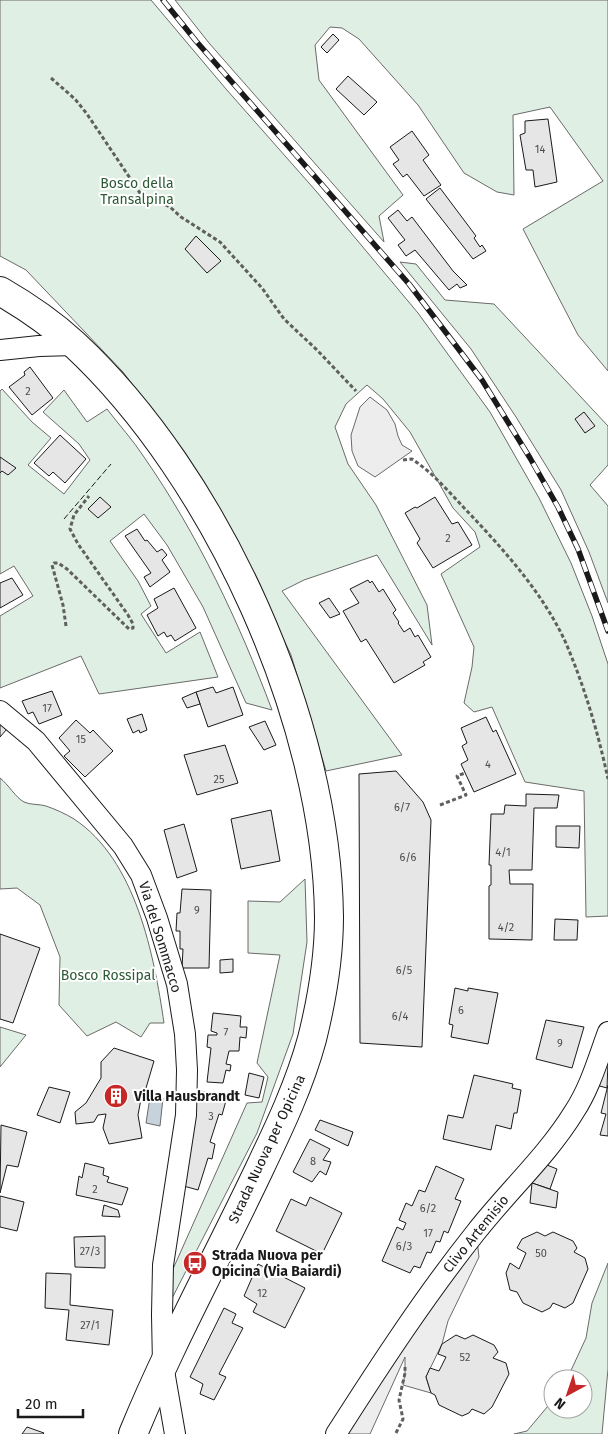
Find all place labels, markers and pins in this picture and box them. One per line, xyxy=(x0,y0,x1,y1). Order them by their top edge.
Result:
building icon: Villa Hausbrandt xyxy=(103,1083,129,1109)
place label: Villa Hausbrandt xyxy=(133,1088,241,1105)
place label: Strada Nuova per Opicina (Via Baiardi) xyxy=(212,1247,342,1280)
bus stop icon: Strada Nuova per Opicina (Via Baiardi) xyxy=(182,1250,208,1276)

